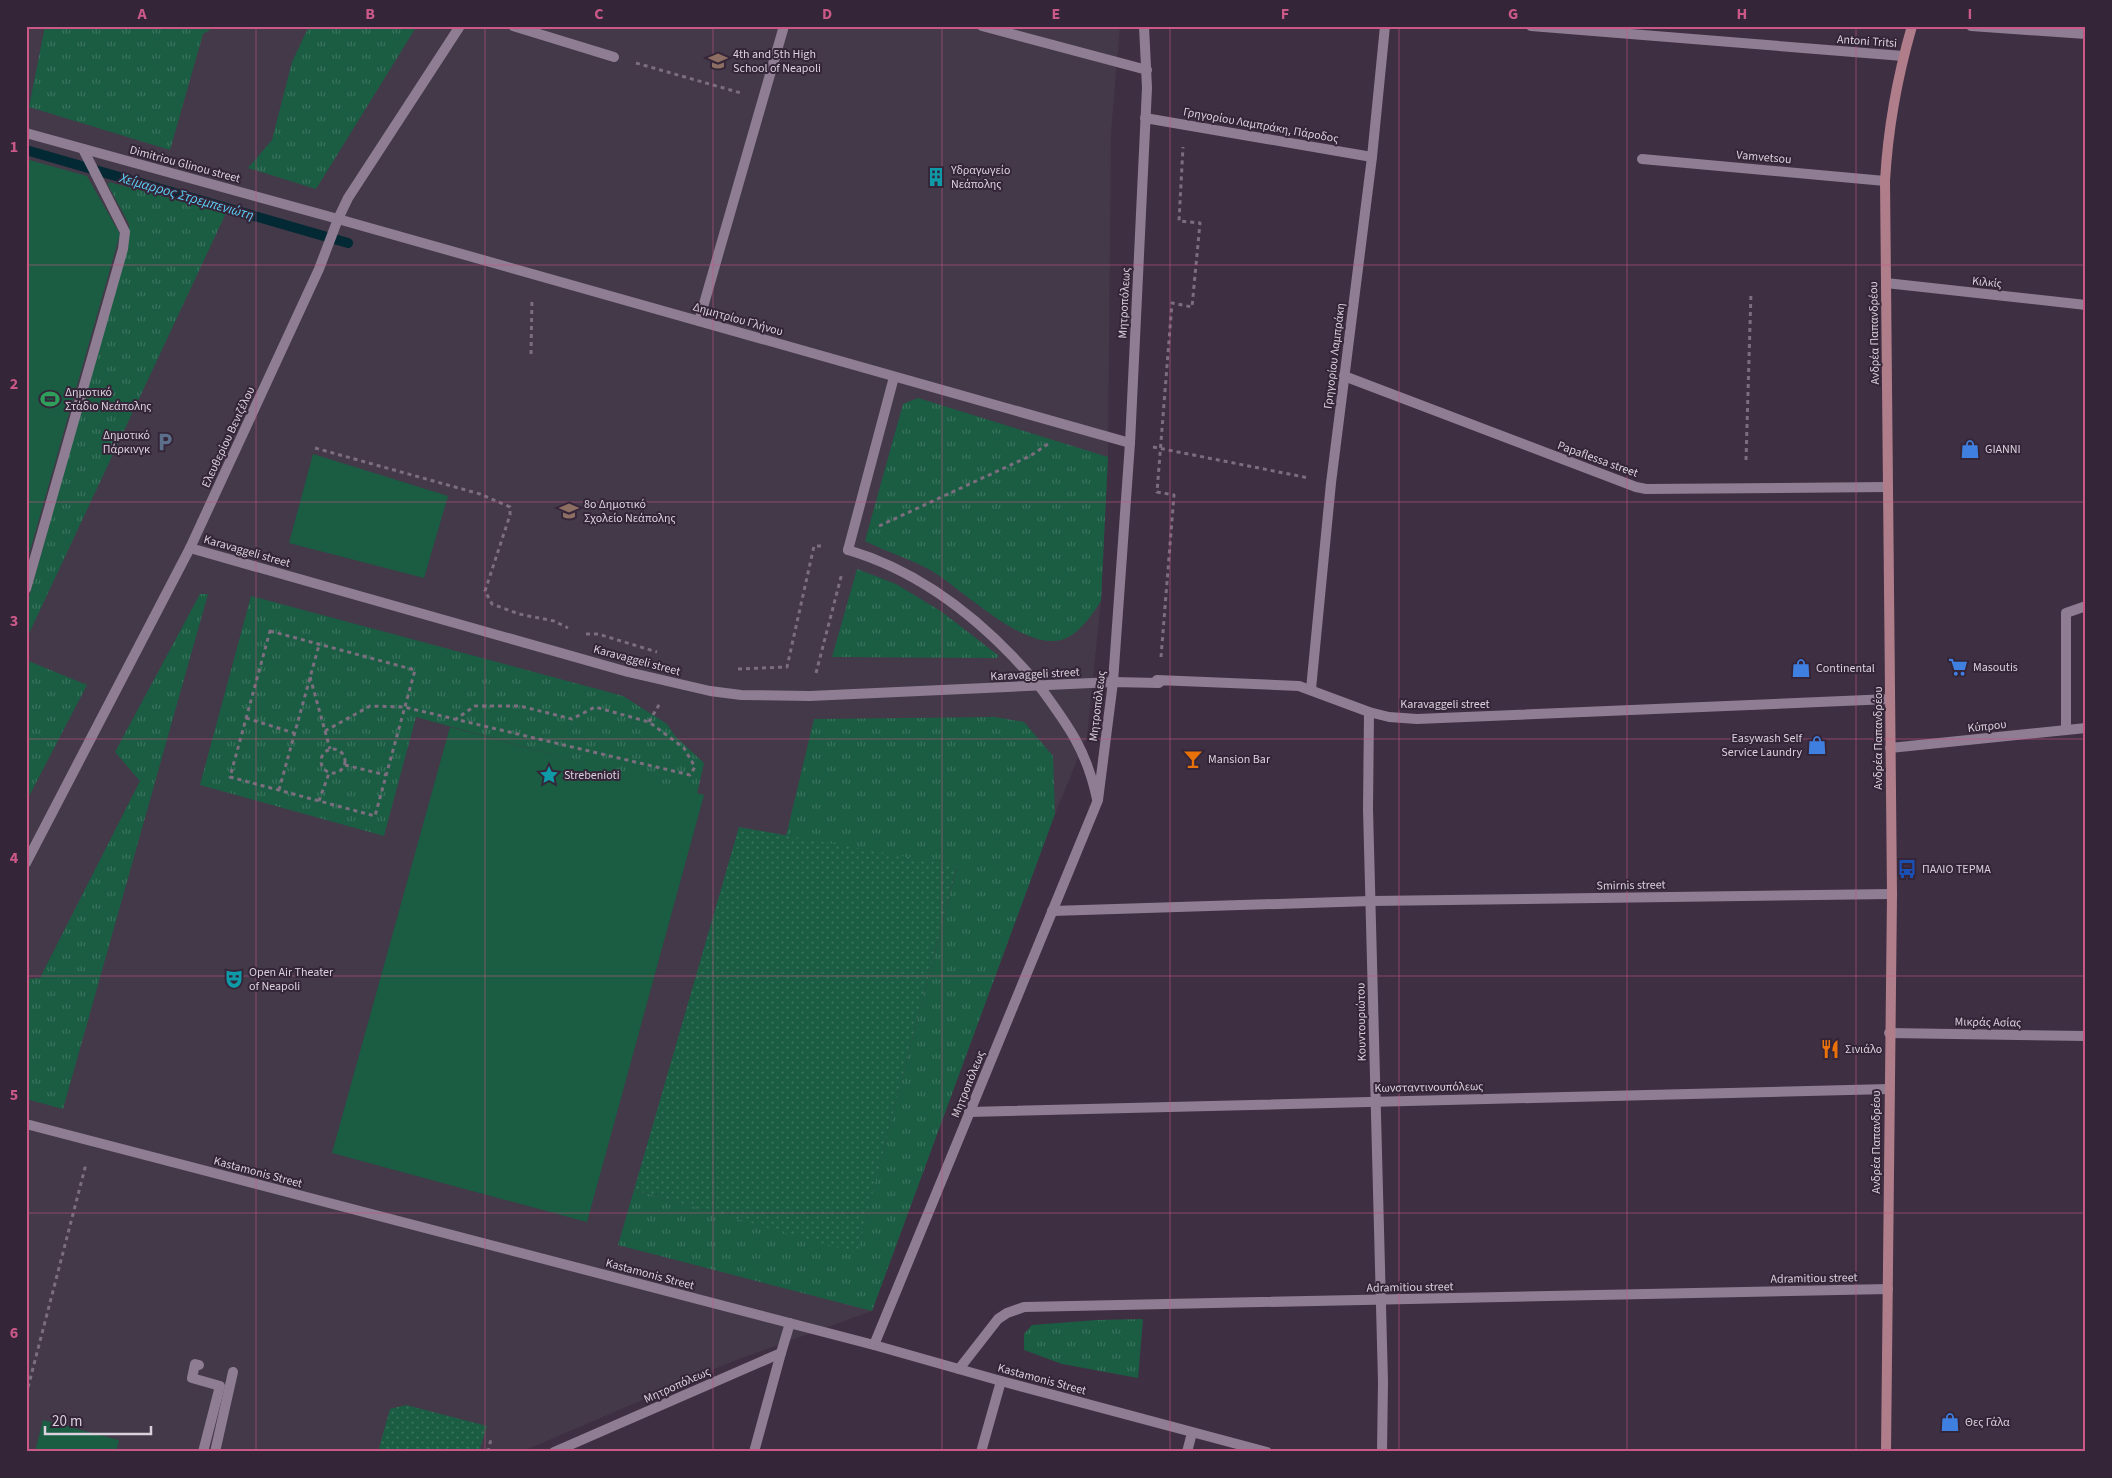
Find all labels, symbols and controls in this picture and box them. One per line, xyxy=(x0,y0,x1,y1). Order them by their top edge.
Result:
text: A xyxy=(136,3,147,25)
text: B xyxy=(365,3,375,25)
text: C xyxy=(594,3,604,25)
text: D xyxy=(822,3,832,25)
text: E xyxy=(1052,3,1060,25)
text: F xyxy=(1281,3,1289,25)
text: G xyxy=(1508,3,1518,25)
text: H xyxy=(1737,3,1747,25)
text: I xyxy=(1968,3,1972,25)
street label: Antoni Tritsi xyxy=(1836,31,1898,52)
place label: 4th and 5th High School of Neapoli xyxy=(733,46,821,77)
school or university icon: 4th and 5th High School of Neapoli xyxy=(707,50,729,72)
street label: Γρηγορίου Λαμπράκη, Πάροδος xyxy=(1182,103,1340,148)
text: 1 xyxy=(10,136,18,158)
street label: Dimitriou Glinou street xyxy=(128,142,242,187)
street label: Vamvetsou xyxy=(1736,147,1792,168)
place label: Υδραγωγείο Νεάπολης xyxy=(950,162,1010,193)
building icon: Υδραγωγείο Νεάπολης xyxy=(925,166,947,188)
water label: Χείμαρρος Στρεμπενιώτη xyxy=(116,168,256,226)
street label: Μητροπόλεως xyxy=(1114,267,1135,339)
street label: Κιλκίς xyxy=(1971,272,2003,293)
street label: Ανδρέα Παπανδρέου xyxy=(1865,281,1884,385)
street label: Δημητρίου Γλήνου xyxy=(691,298,785,340)
street label: Γρηγορίου Λαμπράκη xyxy=(1320,302,1349,410)
text: 2 xyxy=(10,373,18,395)
place label: Δημοτικό Στάδιο Νεάπολης xyxy=(65,384,152,415)
street label: Ελευθερίου Βενιζέλου xyxy=(198,384,259,491)
sports icon: Δημοτικό Στάδιο Νεάπολης xyxy=(39,388,61,410)
place label: Δημοτικό Πάρκινγκ xyxy=(103,427,150,458)
parking icon: Δημοτικό Πάρκινγκ xyxy=(154,431,176,453)
street label: Papaflessa street xyxy=(1555,437,1640,482)
shop icon: GIANNI xyxy=(1959,438,1981,460)
place label: GIANNI xyxy=(1985,441,2021,458)
place label: 8ο Δημοτικό Σχολείο Νεάπολης xyxy=(584,496,676,527)
school or university icon: 8ο Δημοτικό Σχολείο Νεάπολης xyxy=(558,500,580,522)
street label: Karavaggeli street xyxy=(202,531,292,572)
text: 3 xyxy=(10,610,18,632)
street label: Karavaggeli street xyxy=(592,641,682,680)
supermarket icon: Masoutis xyxy=(1947,656,1969,678)
shop icon: Continental xyxy=(1790,657,1812,679)
place label: Masoutis xyxy=(1973,659,2018,676)
place label: Continental xyxy=(1816,660,1875,677)
street label: Karavaggeli street xyxy=(990,664,1080,685)
street label: Μητροπόλεως xyxy=(1085,670,1110,742)
street label: Ανδρέα Παπανδρέου xyxy=(1870,686,1887,790)
street label: Karavaggeli street xyxy=(1400,696,1490,713)
street label: Κύπρου xyxy=(1967,716,2007,737)
place label: Easywash Self Service Laundry xyxy=(1721,730,1802,761)
shop icon: Easywash Self Service Laundry xyxy=(1806,734,1828,756)
bar icon: Mansion Bar xyxy=(1182,748,1204,770)
place label: Mansion Bar xyxy=(1208,751,1271,768)
place icon: Strebenioti xyxy=(538,764,560,786)
place label: Strebenioti xyxy=(564,767,620,784)
text: 4 xyxy=(10,847,19,869)
bus stop icon: ΠΑΛΙΟ ΤΕΡΜΑ xyxy=(1896,858,1918,880)
place label: ΠΑΛΙΟ ΤΕΡΜΑ xyxy=(1922,861,1991,878)
street label: Smirnis street xyxy=(1596,876,1666,895)
place label: Open Air Theater of Neapoli xyxy=(249,964,334,995)
theatre icon: Open Air Theater of Neapoli xyxy=(223,968,245,990)
street label: Κουντουριώτου xyxy=(1352,983,1371,1061)
street label: Μικράς Ασίας xyxy=(1954,1013,2021,1032)
restaurant icon: Σινιάλο xyxy=(1819,1038,1841,1060)
place label: Σινιάλο xyxy=(1845,1041,1882,1058)
street label: Μητροπόλεως xyxy=(947,1048,990,1120)
street label: Κωνσταντινουπόλεως xyxy=(1374,1078,1484,1097)
text: 5 xyxy=(10,1084,18,1106)
street label: Ανδρέα Παπανδρέου xyxy=(1868,1090,1885,1194)
street label: Kastamonis Street xyxy=(212,1152,304,1192)
street label: Kastamonis Street xyxy=(604,1254,696,1294)
street label: Adramitiou street xyxy=(1770,1269,1858,1288)
street label: Adramitiou street xyxy=(1366,1278,1454,1297)
text: 6 xyxy=(10,1322,18,1344)
street label: Kastamonis Street xyxy=(996,1359,1088,1399)
street label: Μητροπόλεως xyxy=(641,1363,713,1408)
scale bar xyxy=(45,1403,151,1435)
text: 20 m xyxy=(52,1411,82,1432)
shop icon: Θες Γάλα xyxy=(1939,1411,1961,1433)
place label: Θες Γάλα xyxy=(1965,1414,2010,1431)

